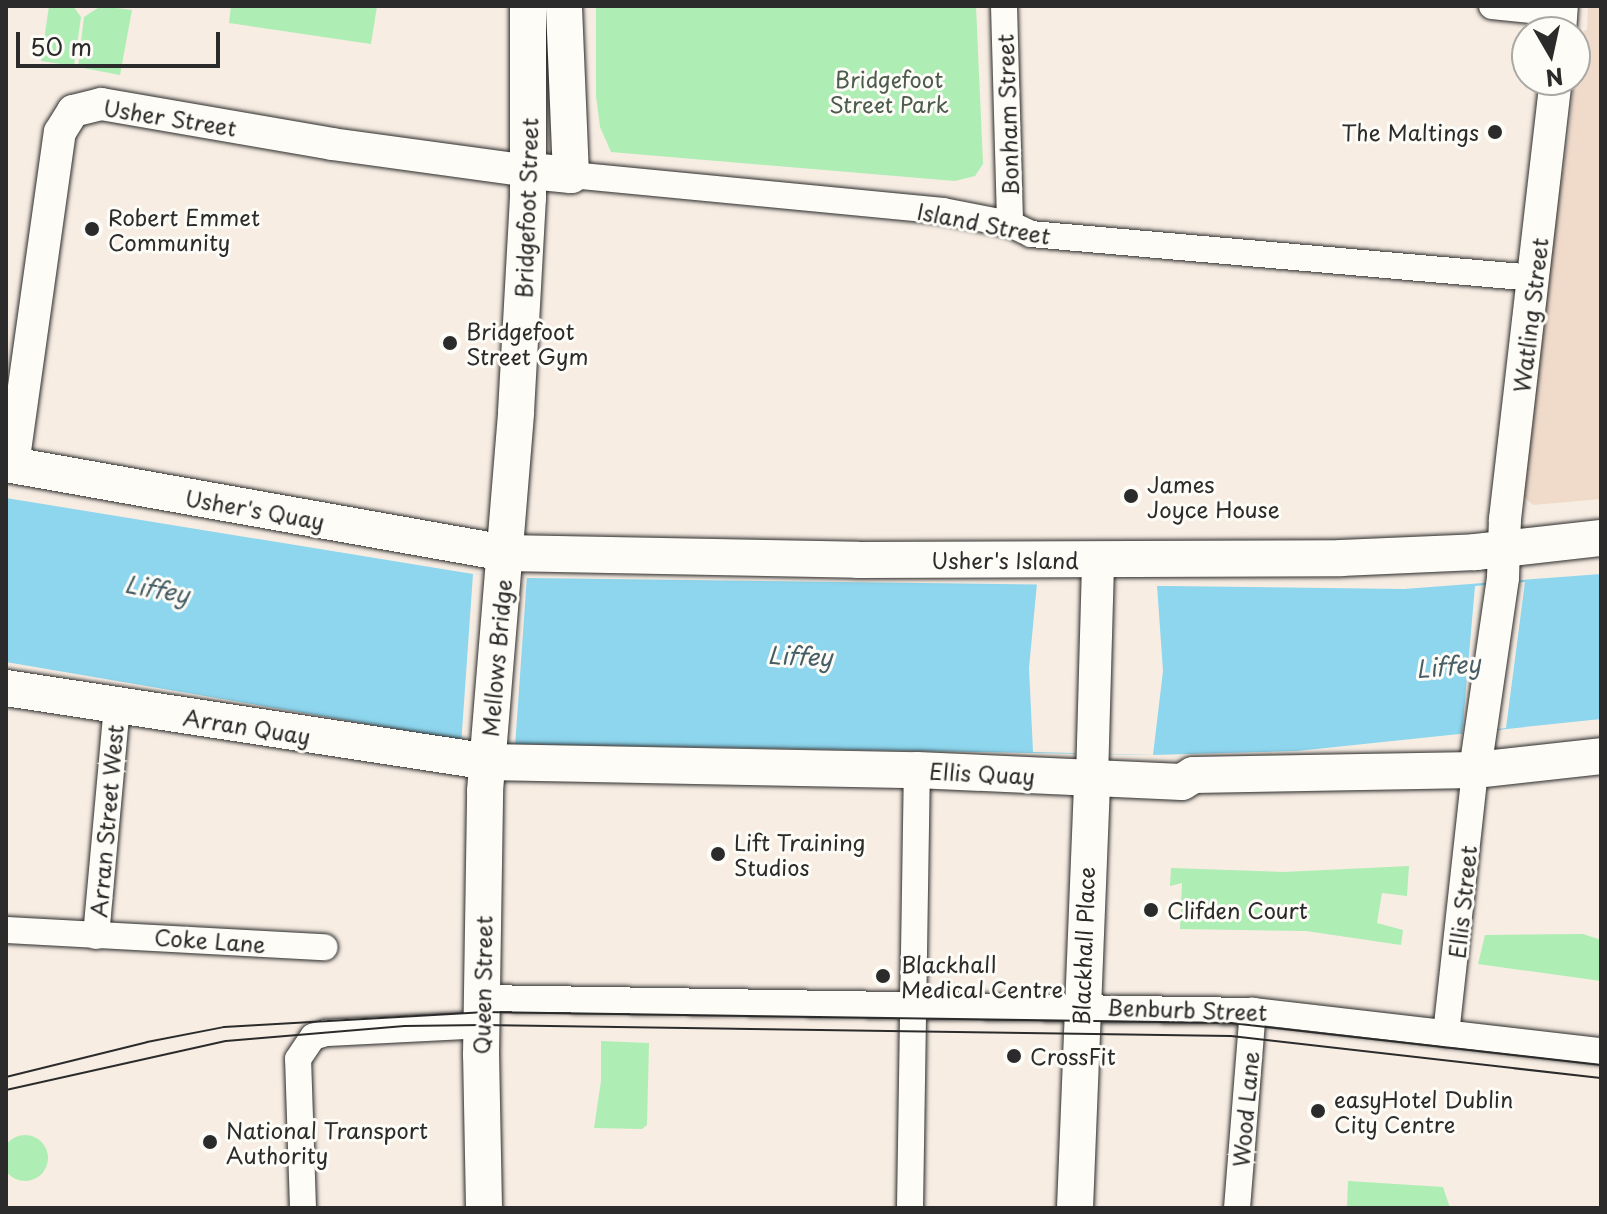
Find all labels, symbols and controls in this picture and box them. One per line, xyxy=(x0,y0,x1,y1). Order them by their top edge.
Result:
scale bar xyxy=(20,16,224,66)
north arrow xyxy=(1511,16,1591,96)
text: 50 m xyxy=(30,28,92,64)
street label: Bonham Street xyxy=(991,34,1023,196)
text: N xyxy=(1543,61,1566,96)
park label: Bridgefoot Street Park xyxy=(828,65,950,116)
street label: Usher Street xyxy=(101,93,239,141)
street label: Bridgefoot Street xyxy=(510,117,542,299)
place label: The Maltings xyxy=(1340,119,1479,145)
marker: The Maltings xyxy=(1486,123,1504,141)
street label: Island Street xyxy=(915,197,1053,249)
place label: Robert Emmet Community xyxy=(108,203,261,254)
marker: Robert Emmet Community xyxy=(83,220,101,238)
street label: Watling Street xyxy=(1507,236,1553,394)
place label: Bridgefoot Street Gym xyxy=(466,317,590,368)
marker: Bridgefoot Street Gym xyxy=(441,334,459,352)
place label: James Joyce House xyxy=(1147,470,1279,522)
street label: Usher's Quay xyxy=(183,484,327,534)
marker: James Joyce House xyxy=(1122,487,1140,505)
street label: Usher's Island xyxy=(931,547,1079,573)
water label: Liffey xyxy=(123,569,191,609)
street label: Mellows Bridge xyxy=(476,578,516,738)
water label: Liffey xyxy=(767,640,833,672)
water label: Liffey xyxy=(1414,648,1482,684)
street label: Arran Quay xyxy=(181,703,313,749)
street label: Arran Street West xyxy=(84,722,128,920)
street label: Ellis Quay xyxy=(928,757,1036,789)
place label: Lift Training Studios xyxy=(734,828,866,880)
street label: Ellis Street xyxy=(1443,843,1481,961)
marker: Lift Training Studios xyxy=(709,845,727,863)
street label: Blackhall Place xyxy=(1067,866,1099,1026)
place label: Clifden Court xyxy=(1167,897,1309,923)
marker: Clifden Court xyxy=(1142,901,1160,919)
street label: Queen Street xyxy=(468,914,496,1056)
street label: Coke Lane xyxy=(153,923,267,957)
place label: Blackhall Medical Centre xyxy=(901,950,1063,1002)
marker: Blackhall Medical Centre xyxy=(872,965,894,987)
street label: Benburb Street xyxy=(1106,993,1268,1025)
place label: CrossFit xyxy=(1030,1043,1116,1069)
marker: CrossFit xyxy=(1005,1047,1023,1065)
street label: Wood Lane xyxy=(1227,1050,1263,1168)
place label: easyHotel Dublin City Centre xyxy=(1334,1085,1514,1136)
marker: easyHotel Dublin City Centre xyxy=(1309,1102,1327,1120)
place label: National Transport Authority xyxy=(226,1116,428,1168)
marker: National Transport Authority xyxy=(201,1133,219,1151)

